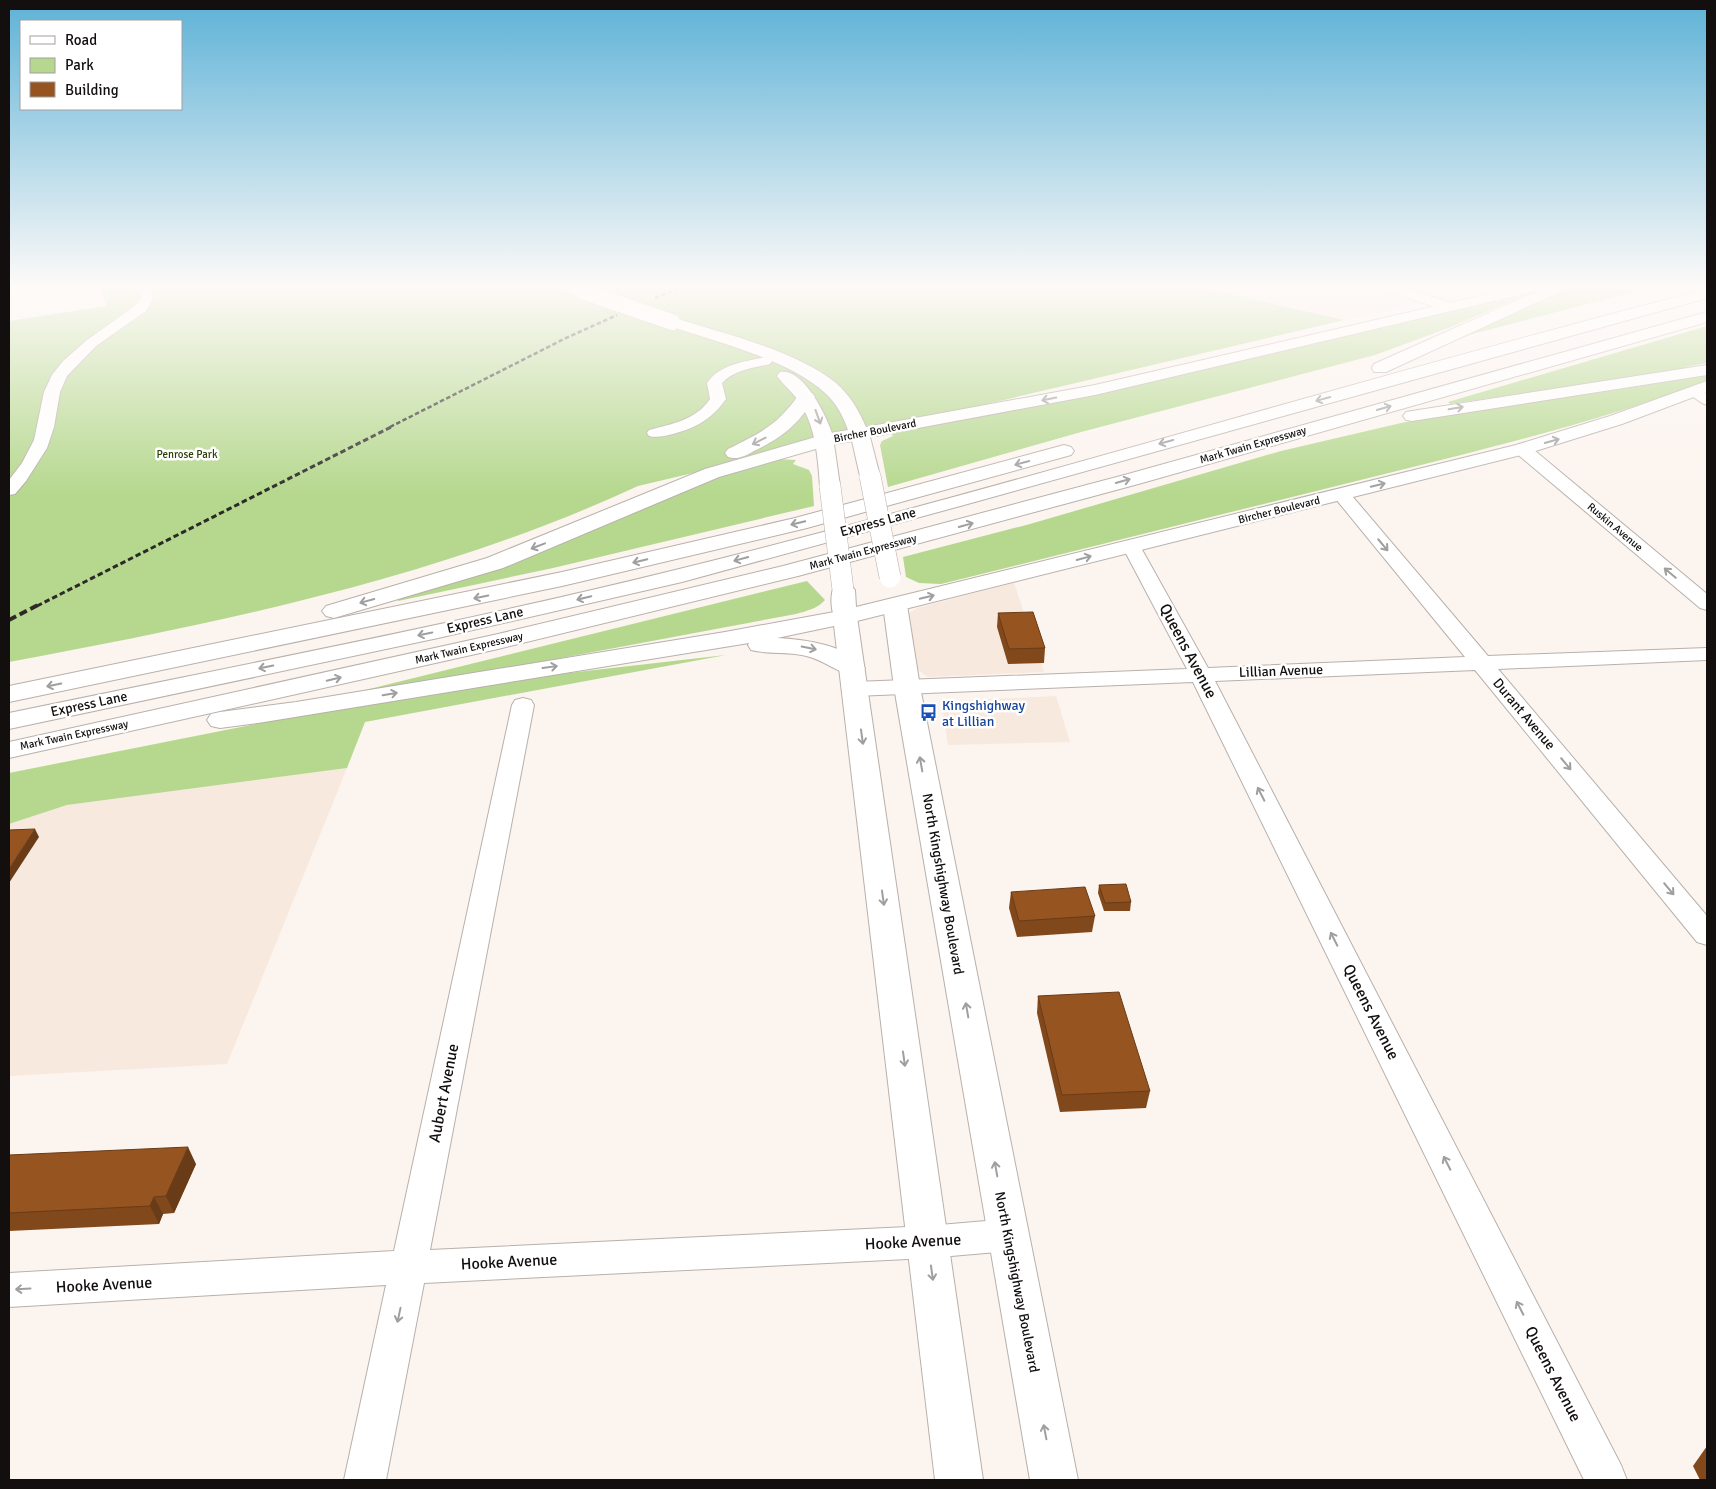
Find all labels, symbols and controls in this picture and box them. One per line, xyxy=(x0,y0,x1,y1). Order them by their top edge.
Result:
legend xyxy=(20,20,182,110)
text: Road xyxy=(65,31,97,49)
text: Park xyxy=(65,56,94,74)
text: Building xyxy=(65,81,119,99)
one-way arrow xyxy=(1042,395,1058,405)
one-way arrow xyxy=(1315,395,1331,404)
one-way arrow xyxy=(1376,403,1392,412)
one-way arrow xyxy=(1448,403,1464,413)
one-way arrow xyxy=(814,409,823,424)
street label: Bircher Boulevard xyxy=(833,417,918,445)
street label: Mark Twain Expressway xyxy=(1198,423,1309,466)
one-way arrow xyxy=(1544,435,1560,445)
one-way arrow xyxy=(752,437,767,446)
one-way arrow xyxy=(1159,438,1175,448)
park label: Penrose Park xyxy=(157,448,218,461)
one-way arrow xyxy=(1015,458,1031,468)
one-way arrow xyxy=(1114,476,1130,486)
one-way arrow xyxy=(1369,480,1385,489)
street label: Bircher Boulevard xyxy=(1237,494,1321,526)
street label: Ruskin Avenue xyxy=(1585,500,1645,554)
street label: Express Lane xyxy=(838,504,918,540)
one-way arrow xyxy=(790,519,806,528)
one-way arrow xyxy=(957,519,973,529)
street label: Mark Twain Expressway xyxy=(808,531,919,573)
one-way arrow xyxy=(1378,538,1389,551)
one-way arrow xyxy=(531,542,546,552)
one-way arrow xyxy=(1076,553,1092,562)
one-way arrow xyxy=(734,555,750,564)
one-way arrow xyxy=(632,557,648,566)
one-way arrow xyxy=(1664,568,1677,579)
one-way arrow xyxy=(918,592,934,601)
one-way arrow xyxy=(474,593,490,602)
one-way arrow xyxy=(576,594,592,603)
one-way arrow xyxy=(359,597,375,607)
street label: Queens Avenue xyxy=(1155,600,1221,702)
street label: Express Lane xyxy=(445,603,525,637)
street label: Mark Twain Expressway xyxy=(414,629,525,667)
one-way arrow xyxy=(417,629,433,639)
one-way arrow xyxy=(801,644,817,654)
street label: Lillian Avenue xyxy=(1239,661,1323,681)
one-way arrow xyxy=(542,662,558,672)
one-way arrow xyxy=(258,663,274,672)
one-way arrow xyxy=(326,673,342,683)
street label: Durant Avenue xyxy=(1489,675,1559,753)
one-way arrow xyxy=(46,681,62,690)
street label: Express Lane xyxy=(49,688,129,720)
one-way arrow xyxy=(382,688,398,698)
place label: Kingshighway at Lillian xyxy=(942,697,1025,730)
bus stop icon: Kingshighway at Lillian xyxy=(918,703,938,723)
street label: Mark Twain Expressway xyxy=(19,717,130,753)
one-way arrow xyxy=(857,729,867,745)
one-way arrow xyxy=(916,756,926,772)
one-way arrow xyxy=(1560,757,1571,770)
one-way arrow xyxy=(1256,787,1266,802)
street label: North Kingshighway Boulevard xyxy=(919,792,967,976)
one-way arrow xyxy=(1664,882,1675,895)
one-way arrow xyxy=(878,890,888,906)
one-way arrow xyxy=(1329,932,1339,947)
street label: Queens Avenue xyxy=(1338,961,1404,1063)
one-way arrow xyxy=(961,1002,971,1018)
street label: Aubert Avenue xyxy=(425,1042,463,1144)
one-way arrow xyxy=(899,1051,909,1067)
one-way arrow xyxy=(1442,1156,1451,1171)
one-way arrow xyxy=(991,1162,1001,1178)
street label: North Kingshighway Boulevard xyxy=(991,1190,1043,1374)
street label: Hooke Avenue xyxy=(864,1229,962,1255)
street label: Hooke Avenue xyxy=(460,1249,558,1275)
one-way arrow xyxy=(927,1264,937,1280)
street label: Hooke Avenue xyxy=(55,1272,153,1298)
one-way arrow xyxy=(15,1285,31,1294)
one-way arrow xyxy=(1515,1301,1524,1316)
one-way arrow xyxy=(394,1306,403,1322)
street label: Queens Avenue xyxy=(1520,1323,1586,1425)
one-way arrow xyxy=(1040,1425,1050,1441)

